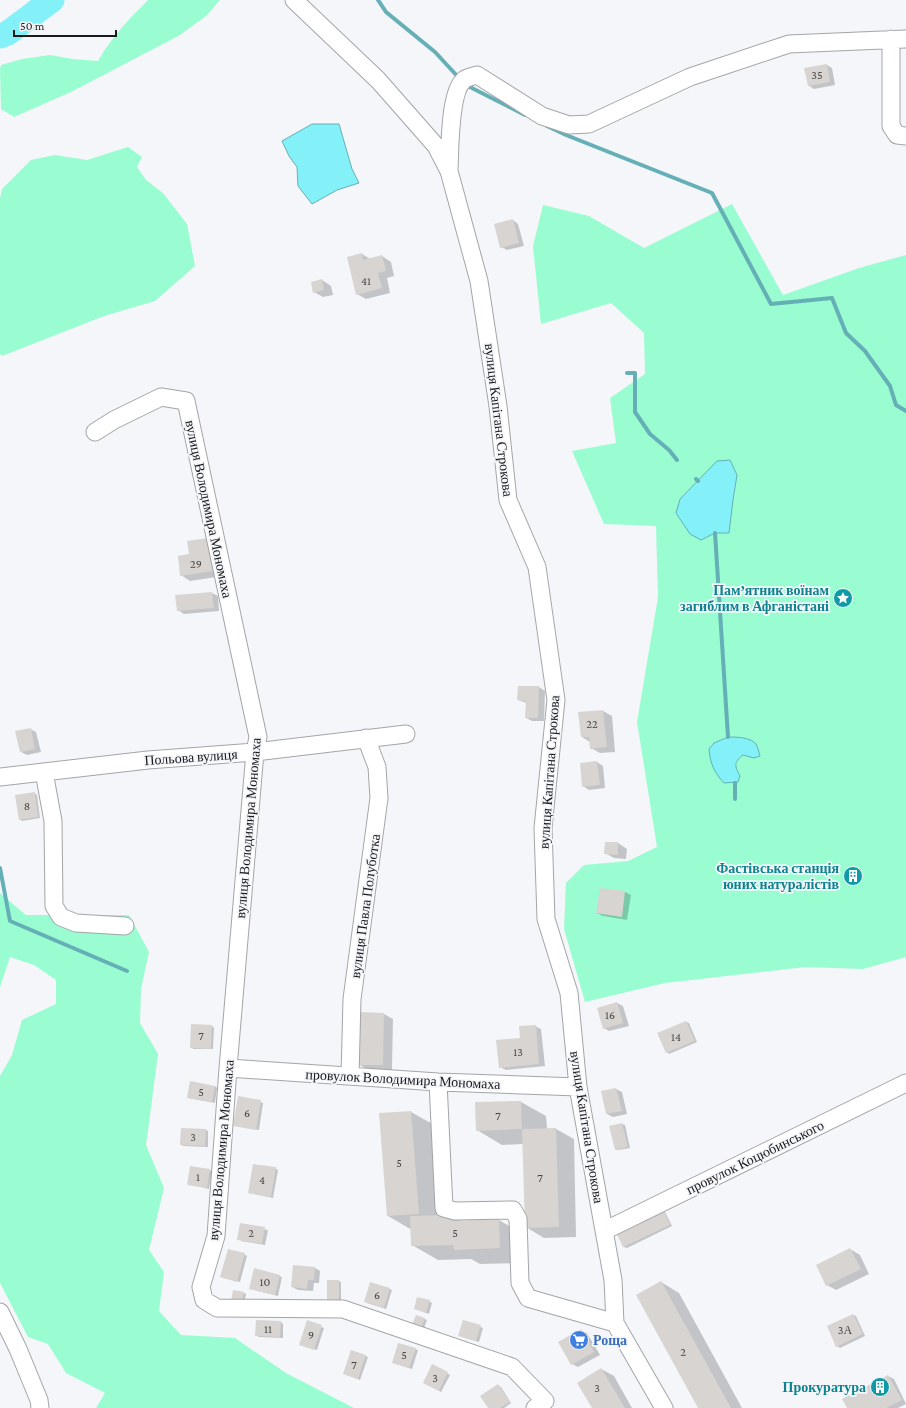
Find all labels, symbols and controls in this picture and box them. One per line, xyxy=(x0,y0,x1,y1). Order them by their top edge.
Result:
scale bar xyxy=(14,12,116,38)
text: 50 m xyxy=(20,19,45,33)
house number: 35 xyxy=(811,68,823,82)
house number: 41 xyxy=(361,274,371,288)
street label: вулиця Капітана Строкова xyxy=(482,343,516,498)
street label: вулиця Володимира Мономаха xyxy=(182,419,236,600)
house number: 29 xyxy=(190,557,202,571)
place label: Пам’ятник воїнам загиблим в Афганістані xyxy=(680,582,829,614)
place icon: Пам’ятник воїнам загиблим в Афганістані xyxy=(832,587,854,609)
street label: вулиця Капітана Строкова xyxy=(536,694,562,849)
house number: 22 xyxy=(586,717,598,731)
street label: вулиця Володимира Мономаха xyxy=(232,736,264,919)
street label: Польова вулиця xyxy=(144,746,239,768)
house number: 8 xyxy=(24,799,30,813)
street label: вулиця Павла Полуботка xyxy=(347,832,383,979)
place label: Фастівська станція юних натуралістів xyxy=(716,860,839,892)
building icon: Фастівська станція юних натуралістів xyxy=(842,865,864,887)
house number: 16 xyxy=(605,1008,615,1022)
house number: 7 xyxy=(198,1029,204,1043)
house number: 14 xyxy=(671,1030,681,1044)
house number: 13 xyxy=(513,1045,523,1059)
street label: вулиця Капітана Строкова xyxy=(567,1050,607,1205)
street label: вулиця Володимира Мономаха xyxy=(205,1058,237,1241)
street label: провулок Володимира Мономаха xyxy=(305,1066,502,1092)
house number: 5 xyxy=(198,1085,204,1099)
house number: 6 xyxy=(244,1106,250,1120)
house number: 7 xyxy=(495,1109,501,1123)
street label: провулок Коцюбинського xyxy=(684,1117,826,1197)
house number: 3 xyxy=(190,1130,196,1144)
house number: 5 xyxy=(396,1156,402,1170)
house number: 1 xyxy=(196,1170,200,1184)
house number: 7 xyxy=(537,1171,543,1185)
house number: 4 xyxy=(259,1173,265,1187)
house number: 2 xyxy=(248,1226,254,1240)
house number: 5 xyxy=(452,1226,458,1240)
house number: 10 xyxy=(260,1275,271,1289)
house number: 6 xyxy=(374,1288,380,1302)
house number: 11 xyxy=(264,1322,272,1336)
house number: 3А xyxy=(838,1323,853,1337)
house number: 9 xyxy=(308,1328,314,1342)
supermarket icon: Роща xyxy=(568,1329,590,1351)
place label: Роща xyxy=(593,1332,627,1348)
house number: 2 xyxy=(680,1345,686,1359)
house number: 5 xyxy=(401,1348,407,1362)
house number: 7 xyxy=(351,1358,357,1372)
house number: 3 xyxy=(432,1371,438,1385)
building icon: Прокуратура xyxy=(869,1376,891,1398)
place label: Прокуратура xyxy=(783,1379,866,1395)
house number: 3 xyxy=(594,1381,600,1395)

